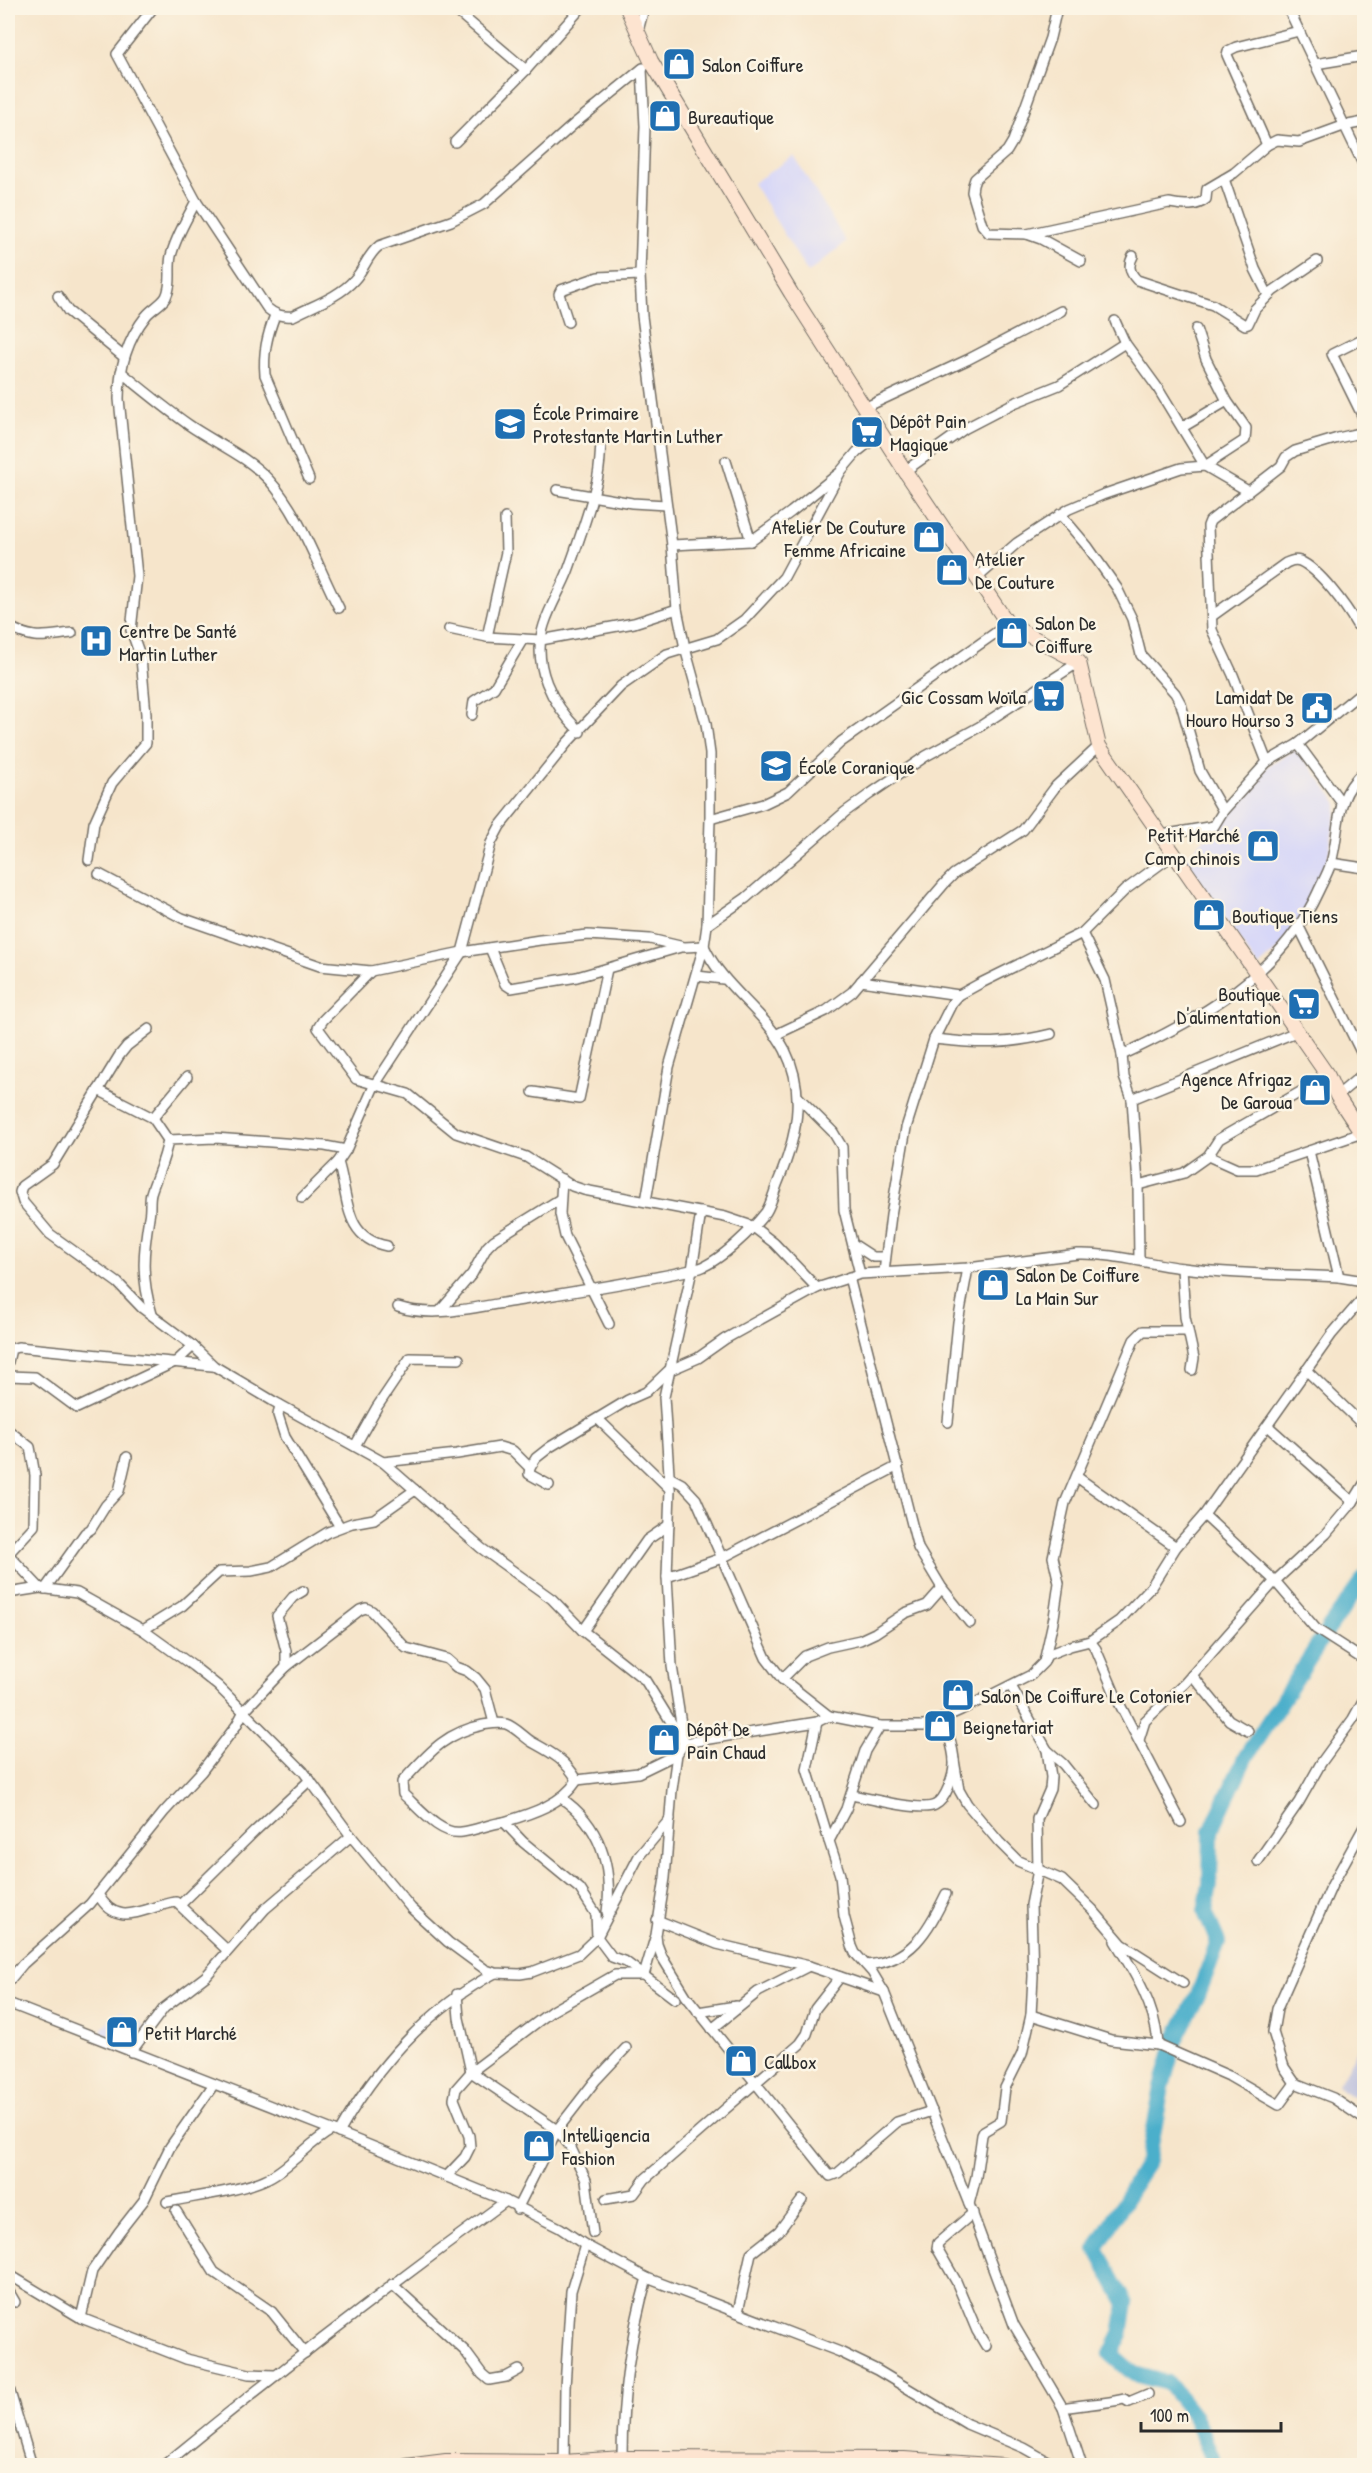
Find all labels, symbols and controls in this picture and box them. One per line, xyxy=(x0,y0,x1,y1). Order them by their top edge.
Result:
shop icon: Salon Coiffure xyxy=(661,46,697,82)
place label: Salon Coiffure xyxy=(702,51,804,78)
shop icon: Bureautique xyxy=(647,98,683,134)
place label: Bureautique xyxy=(688,103,774,130)
place label: École Primaire Protestante Martin Luther xyxy=(533,399,723,449)
school or university icon: École Primaire Protestante Martin Luther xyxy=(492,406,528,442)
place label: Dépôt Pain Magique xyxy=(890,407,967,457)
supermarket icon: Dépôt Pain Magique xyxy=(849,414,885,450)
place label: Atelier De Couture Femme Africaine xyxy=(772,513,906,563)
shop icon: Atelier De Couture Femme Africaine xyxy=(911,519,947,555)
place label: Atelier De Couture xyxy=(975,545,1055,595)
shop icon: Atelier De Couture xyxy=(934,552,970,588)
place label: Salon De Coiffure xyxy=(1035,609,1097,659)
shop icon: Salon De Coiffure xyxy=(994,615,1030,651)
place label: Centre De Santé Martin Luther xyxy=(119,617,237,667)
hospital icon: Centre De Santé Martin Luther xyxy=(78,623,114,659)
supermarket icon: Gic Cossam Woïla xyxy=(1031,678,1067,714)
place label: Gic Cossam Woïla xyxy=(901,683,1026,710)
place label: Lamidat De Houro Hourso 3 xyxy=(1186,683,1294,733)
public building icon: Lamidat De Houro Hourso 3 xyxy=(1299,690,1335,726)
school or university icon: École Coranique xyxy=(758,748,794,784)
place label: École Coranique xyxy=(799,753,915,780)
place label: Petit Marché Camp chinois xyxy=(1145,821,1240,871)
shop icon: Petit Marché Camp chinois xyxy=(1245,828,1281,864)
shop icon: Boutique Tiens xyxy=(1191,897,1227,933)
place label: Boutique Tiens xyxy=(1232,902,1338,929)
place label: Boutique D'alimentation xyxy=(1177,980,1281,1030)
supermarket icon: Boutique D'alimentation xyxy=(1286,986,1322,1022)
place label: Agence Afrigaz De Garoua xyxy=(1182,1065,1292,1115)
shop icon: Agence Afrigaz De Garoua xyxy=(1297,1072,1333,1108)
place label: Salon De Coiffure La Main Sur xyxy=(1016,1261,1140,1311)
shop icon: Salon De Coiffure La Main Sur xyxy=(975,1267,1011,1303)
shop icon: Salon De Coiffure Le Cotonier xyxy=(940,1677,976,1713)
place label: Salon De Coiffure Le Cotonier xyxy=(981,1682,1193,1709)
shop icon: Beignetariat xyxy=(922,1708,958,1744)
place label: Beignetariat xyxy=(963,1713,1054,1740)
place label: Dépôt De Pain Chaud xyxy=(687,1715,766,1765)
shop icon: Dépôt De Pain Chaud xyxy=(646,1722,682,1758)
shop icon: Petit Marché xyxy=(104,2014,140,2050)
place label: Petit Marché xyxy=(145,2019,237,2046)
shop icon: Callbox xyxy=(723,2043,759,2079)
place label: Callbox xyxy=(764,2048,817,2075)
place label: Intelligencia Fashion xyxy=(561,2121,650,2171)
shop icon: Intelligencia Fashion xyxy=(521,2128,557,2164)
scale bar xyxy=(1141,2395,1280,2433)
text: 100 m xyxy=(1150,2403,1189,2428)

